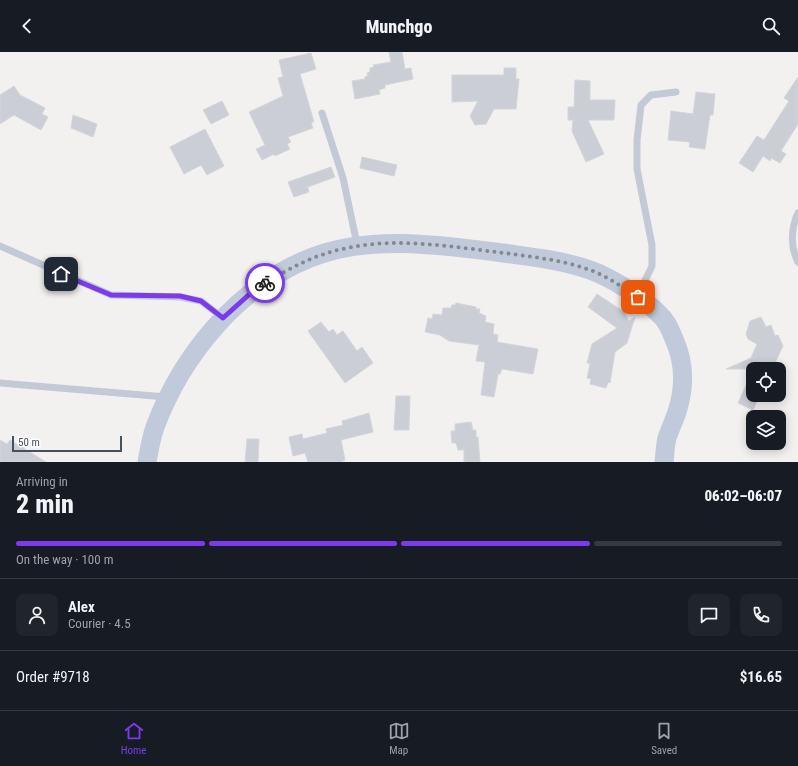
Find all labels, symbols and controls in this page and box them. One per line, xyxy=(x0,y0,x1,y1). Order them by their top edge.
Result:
icon: back xyxy=(16,15,38,37)
icon: search xyxy=(760,15,782,37)
text: Munchgo xyxy=(366,16,432,37)
pin xyxy=(44,257,78,291)
icon: home xyxy=(50,263,72,285)
courier xyxy=(245,263,285,303)
icon: bike xyxy=(254,272,276,294)
pin xyxy=(621,280,655,314)
icon: bag xyxy=(627,286,649,308)
map controls xyxy=(746,362,786,450)
button: locate xyxy=(746,362,786,402)
button: layers xyxy=(746,410,786,450)
scale bar xyxy=(12,434,122,453)
text: 50 m xyxy=(18,436,40,449)
text: Arriving in xyxy=(16,474,68,489)
text: 06:02–06:07 xyxy=(704,487,782,505)
text: 2 min xyxy=(16,489,74,519)
text: On the way · 100 m xyxy=(16,552,113,567)
button: person xyxy=(16,594,58,636)
button: chat xyxy=(688,594,730,636)
button: phone xyxy=(740,594,782,636)
text: Alex xyxy=(68,598,95,616)
text: Courier · 4.5 xyxy=(68,616,131,631)
text: Order #9718 xyxy=(16,668,90,686)
text: $16.65 xyxy=(740,668,782,686)
tab: Home xyxy=(121,720,146,757)
tab: Map xyxy=(388,720,410,757)
tab: Saved xyxy=(651,720,677,757)

